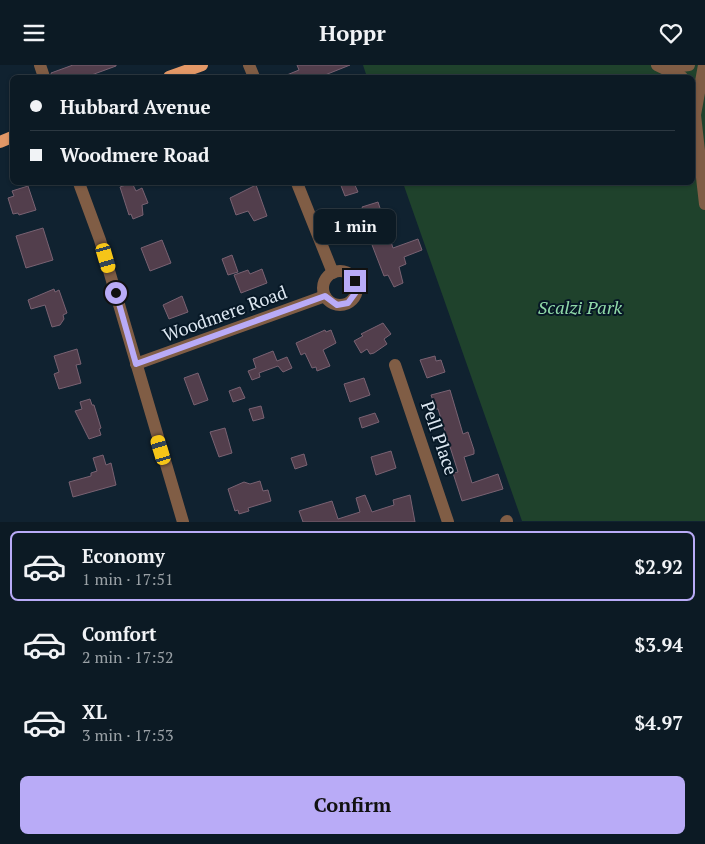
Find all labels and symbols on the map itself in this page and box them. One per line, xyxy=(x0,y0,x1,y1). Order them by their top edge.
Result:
callout: 1 min xyxy=(314,209,396,243)
car xyxy=(94,242,117,274)
route end xyxy=(344,270,366,292)
street label: Woodmere Road xyxy=(159,279,290,347)
route start xyxy=(105,282,127,304)
park label: Scalzi Park xyxy=(538,295,623,319)
street label: Pell Place xyxy=(416,397,464,478)
car xyxy=(149,433,172,467)

